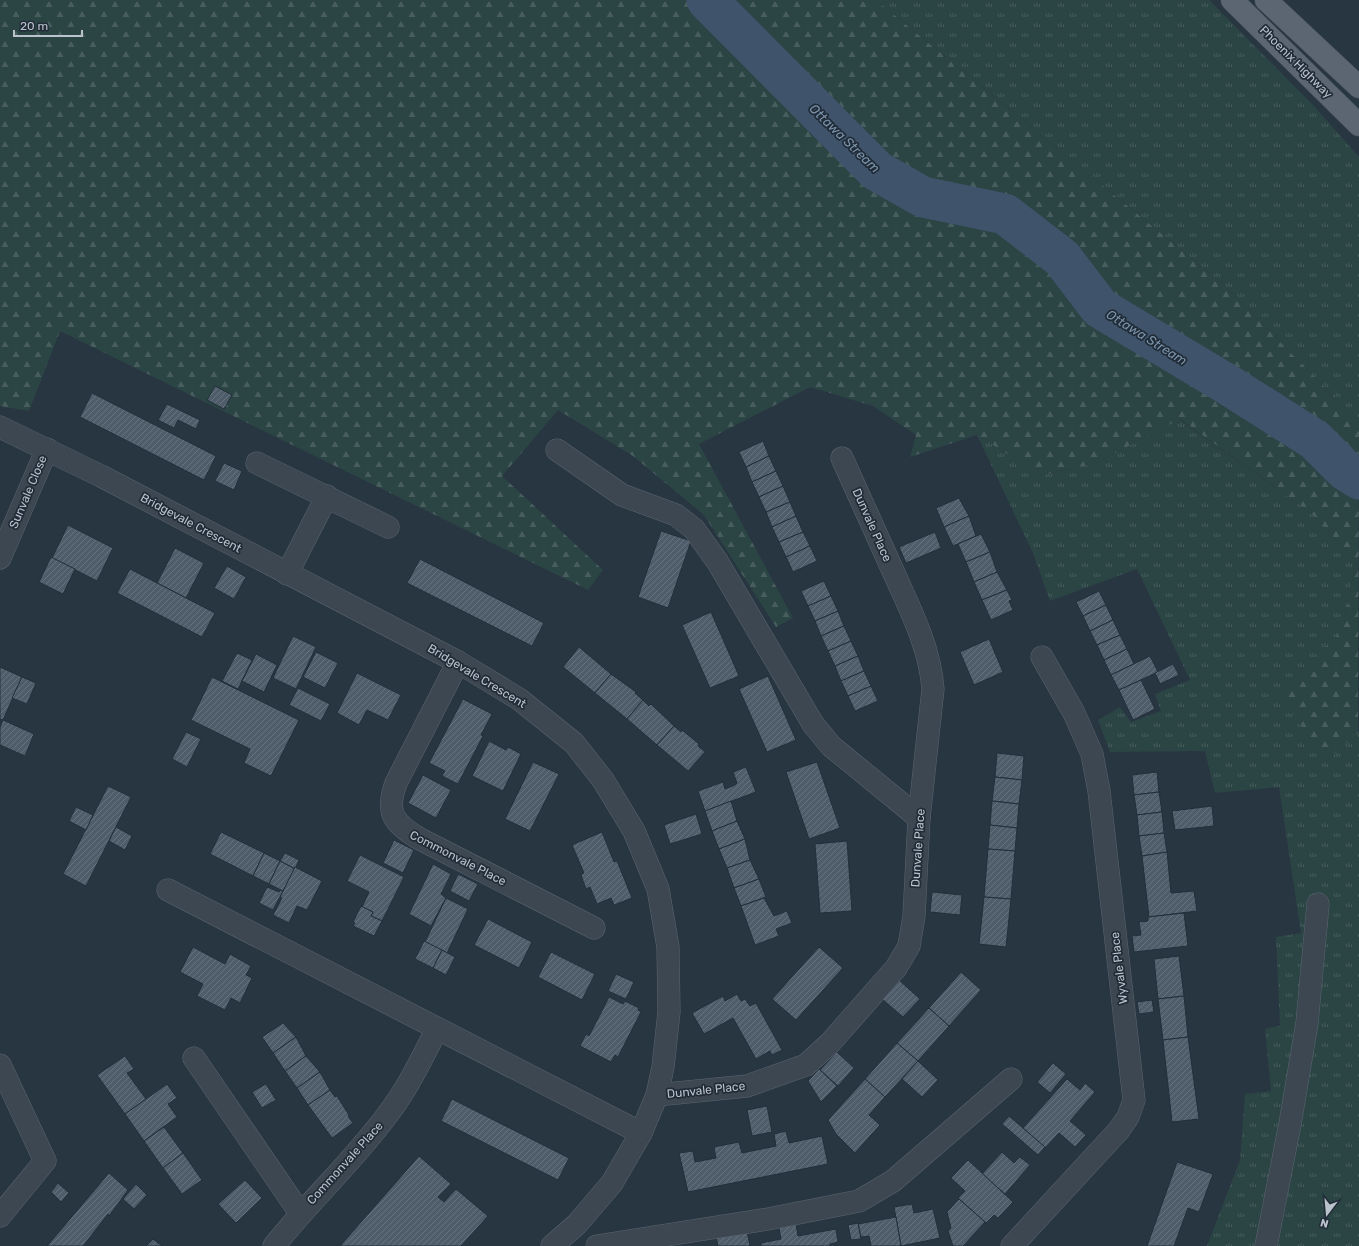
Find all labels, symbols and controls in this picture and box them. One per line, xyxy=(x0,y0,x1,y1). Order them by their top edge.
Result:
scale bar xyxy=(14,12,82,38)
text: 20 m xyxy=(20,19,48,33)
street label: Phoenix Highway xyxy=(1257,23,1335,101)
water label: Ottawa Stream xyxy=(806,101,883,176)
water label: Ottawa Stream xyxy=(1104,307,1190,368)
street label: Sunvale Close xyxy=(6,453,50,531)
street label: Dunvale Place xyxy=(850,486,895,564)
street label: Bridgevale Crescent xyxy=(138,490,244,556)
street label: Bridgevale Crescent xyxy=(425,641,529,711)
street label: Dunvale Place xyxy=(908,808,928,888)
street label: Commonvale Place xyxy=(407,828,509,889)
street label: Wyvale Place xyxy=(1108,931,1130,1005)
street label: Dunvale Place xyxy=(666,1079,746,1101)
street label: Commonvale Place xyxy=(304,1119,386,1207)
north arrow xyxy=(1307,1194,1347,1234)
text: N xyxy=(1319,1216,1330,1230)

